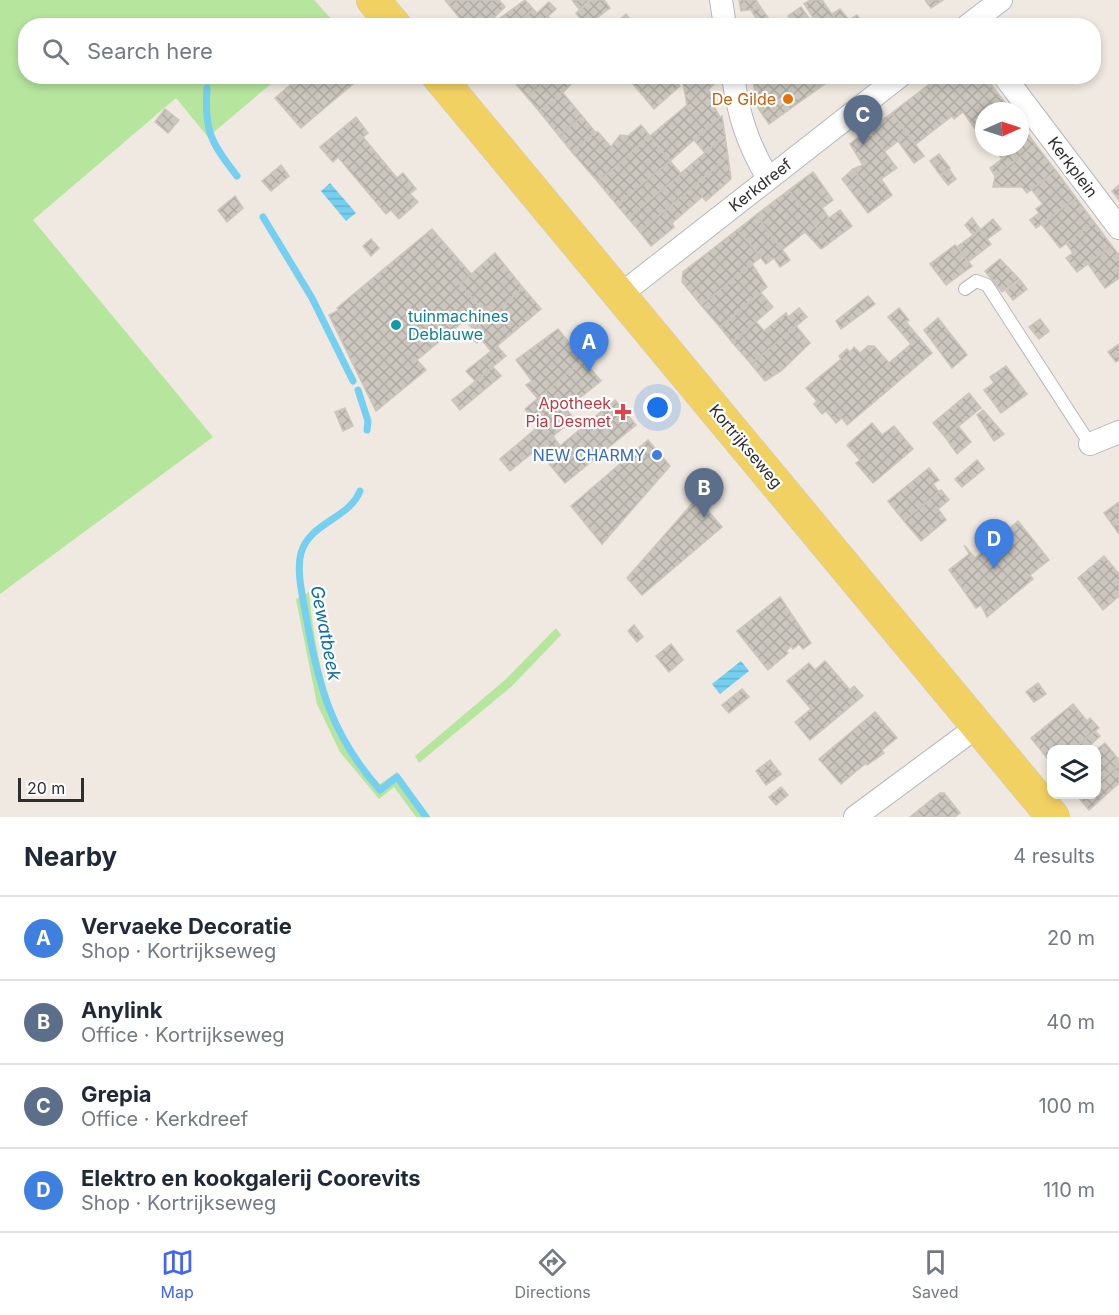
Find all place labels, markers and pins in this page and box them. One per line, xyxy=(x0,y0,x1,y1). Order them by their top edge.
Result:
place label: De Gilde xyxy=(712,89,776,109)
marker: De Gilde xyxy=(781,92,795,106)
pin: C xyxy=(844,96,882,145)
place label: tuinmachines Deblauwe xyxy=(408,306,509,344)
marker: tuinmachines Deblauwe xyxy=(389,318,403,332)
pin: A xyxy=(570,322,608,372)
place label: Apotheek Pia Desmet xyxy=(526,393,611,431)
marker: Apotheek Pia Desmet xyxy=(616,405,630,419)
place label: NEW CHARMY xyxy=(533,445,645,465)
marker: NEW CHARMY xyxy=(650,448,664,462)
pin: B xyxy=(684,468,724,518)
pin: D xyxy=(974,520,1014,569)

